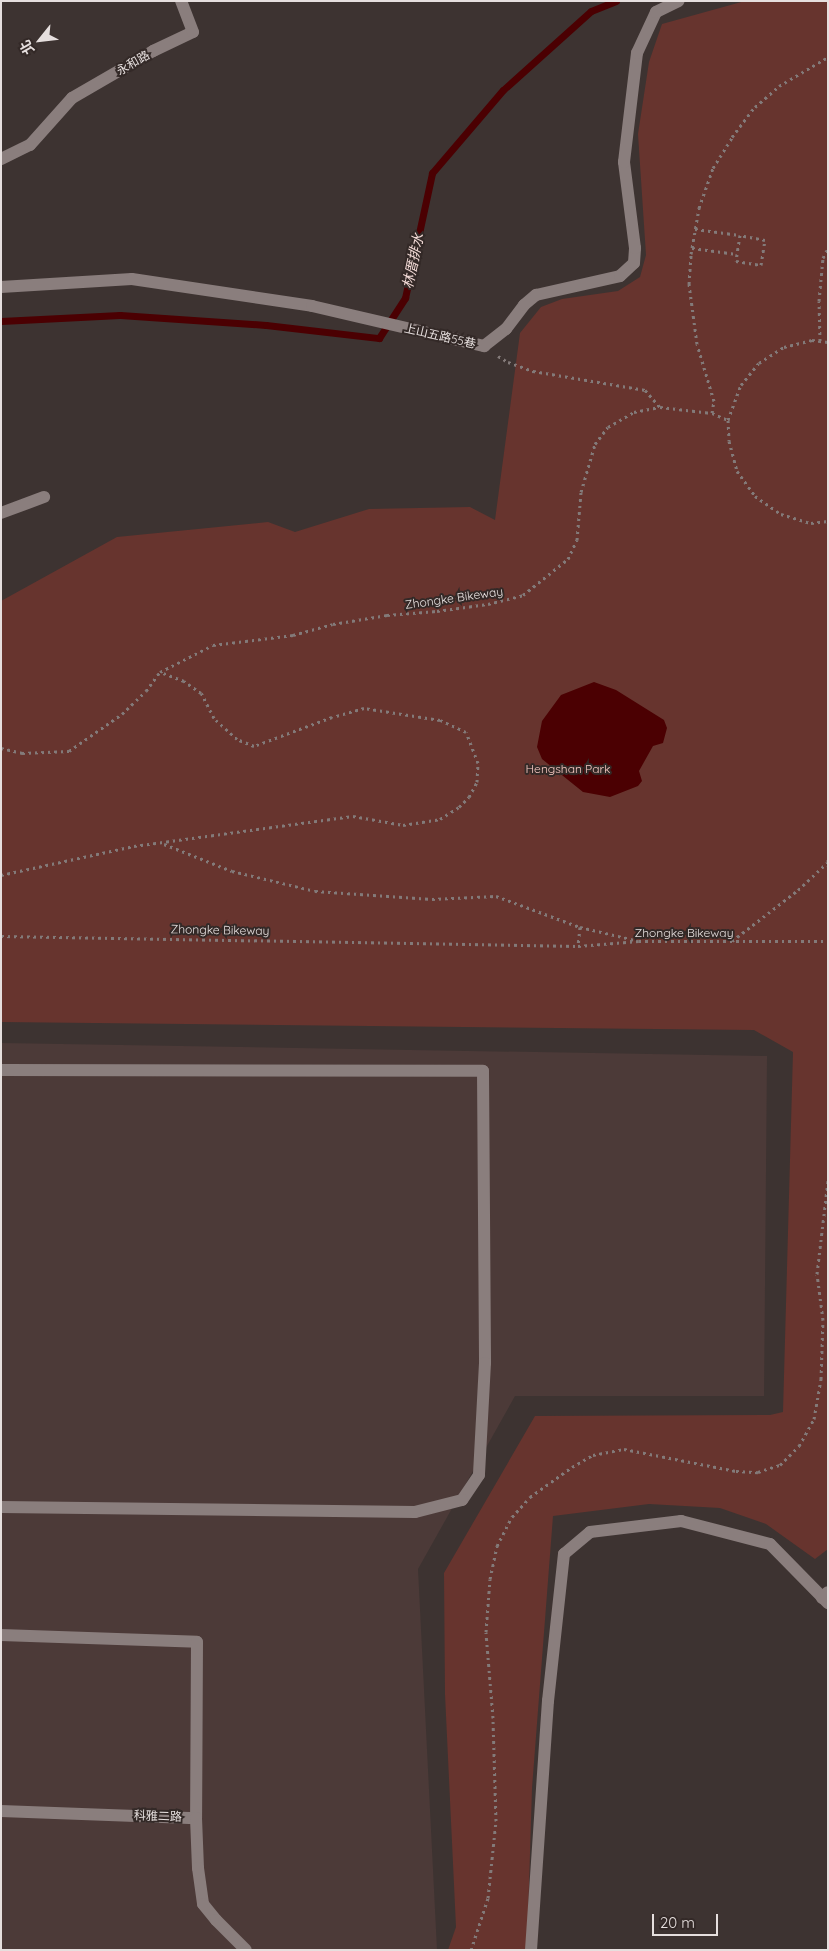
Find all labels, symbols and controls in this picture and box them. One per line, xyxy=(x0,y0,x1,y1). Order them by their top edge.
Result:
north arrow xyxy=(15,15,65,65)
text: 北 xyxy=(16,37,38,58)
street label: 永和路 xyxy=(114,48,152,78)
water label: 林厝排水 xyxy=(399,232,427,290)
street label: 上山五路55巷 xyxy=(403,321,477,351)
street label: Zhongke Bikeway xyxy=(404,584,504,612)
park label: Hengshan Park xyxy=(525,762,611,776)
street label: Zhongke Bikeway xyxy=(170,922,270,938)
street label: Zhongke Bikeway xyxy=(635,926,733,940)
street label: 科雅二路 xyxy=(134,1808,182,1824)
scale bar xyxy=(654,1904,720,1936)
text: 20 m xyxy=(660,1913,695,1932)

